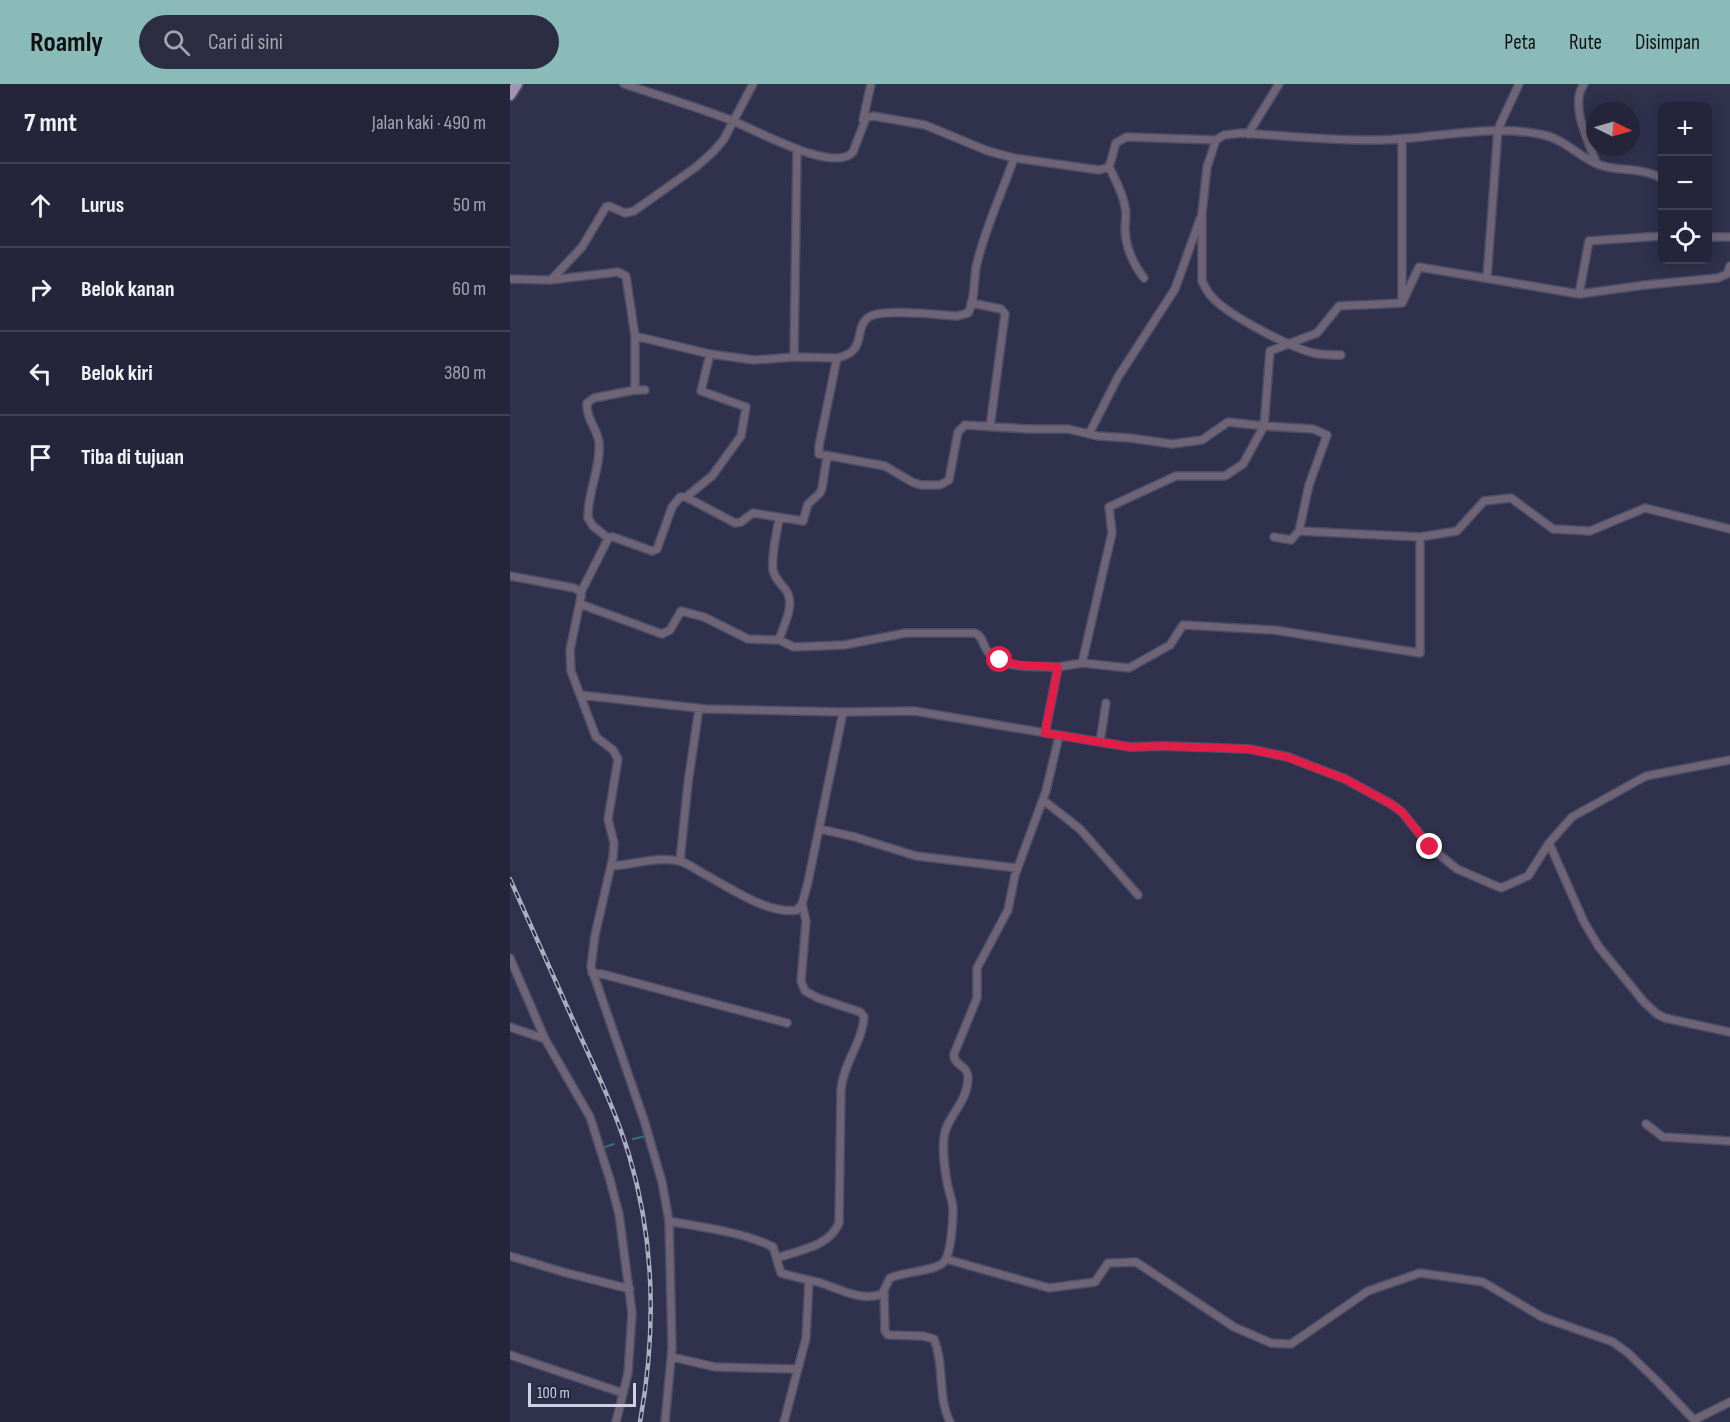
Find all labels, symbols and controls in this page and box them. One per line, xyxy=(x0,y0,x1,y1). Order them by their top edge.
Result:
search box xyxy=(139,15,559,69)
text: Roamly xyxy=(30,26,103,59)
icon: search xyxy=(160,26,193,59)
text: Cari di sini xyxy=(208,29,283,56)
text: Peta xyxy=(1504,30,1536,55)
text: Rute xyxy=(1569,30,1602,55)
text: Disimpan xyxy=(1635,30,1700,55)
north arrow xyxy=(1586,102,1640,156)
map controls xyxy=(1658,102,1712,264)
button: + xyxy=(1658,102,1712,156)
text: 7 mnt xyxy=(24,108,77,139)
text: Jalan kaki · 490 m xyxy=(372,111,486,135)
button: − xyxy=(1658,156,1712,210)
icon: ahead xyxy=(24,189,57,222)
text: Lurus xyxy=(81,192,124,219)
text: 50 m xyxy=(453,193,486,217)
button: locate xyxy=(1658,210,1712,264)
icon: right xyxy=(24,273,57,306)
text: Belok kanan xyxy=(81,276,174,303)
text: 60 m xyxy=(452,277,486,301)
icon: left xyxy=(24,357,57,390)
text: Belok kiri xyxy=(81,360,153,387)
text: 380 m xyxy=(444,361,486,385)
icon: arrive xyxy=(24,441,57,474)
text: Tiba di tujuan xyxy=(81,444,184,471)
route start xyxy=(986,646,1012,672)
route end xyxy=(1416,833,1442,859)
scale bar xyxy=(528,1380,636,1408)
text: 100 m xyxy=(537,1384,570,1403)

